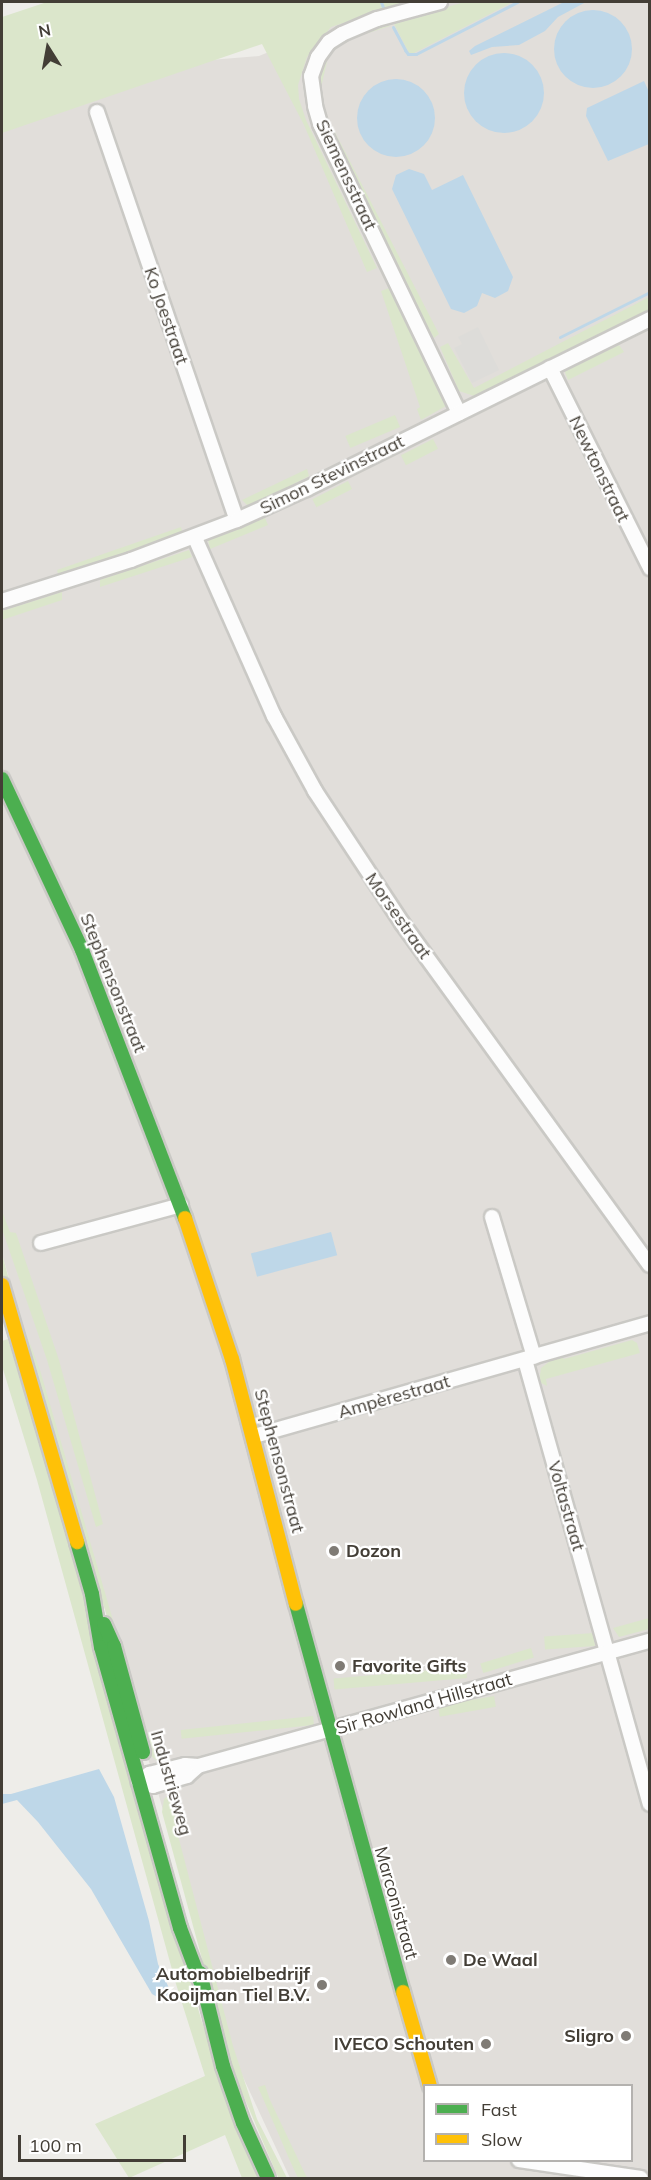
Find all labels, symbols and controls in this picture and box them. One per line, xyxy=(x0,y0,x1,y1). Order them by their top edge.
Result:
north arrow xyxy=(18,18,78,78)
text: N xyxy=(37,19,52,41)
street label: Siemensstraat xyxy=(311,116,381,234)
street label: Ko Joestraat xyxy=(139,264,193,368)
street label: Newtonstraat xyxy=(564,412,634,526)
street label: Simon Stevinstraat xyxy=(256,431,408,519)
street label: Morsestraat xyxy=(360,869,436,963)
street label: Stephensonstraat xyxy=(75,910,151,1056)
street label: Ampèrestraat xyxy=(336,1371,452,1423)
street label: Stephensonstraat xyxy=(249,1387,309,1535)
street label: Voltastraat xyxy=(543,1458,589,1554)
place label: Dozon xyxy=(346,1540,401,1562)
marker: Dozon xyxy=(327,1544,341,1558)
place label: Favorite Gifts xyxy=(352,1655,467,1677)
marker: Favorite Gifts xyxy=(333,1659,347,1673)
street label: Sir Rowland Hillstraat xyxy=(334,1669,514,1739)
street label: Industrieweg xyxy=(146,1728,196,1838)
street label: Marconistraat xyxy=(370,1844,422,1962)
place label: De Waal xyxy=(463,1949,538,1971)
marker: De Waal xyxy=(444,1953,458,1967)
place label: Automobielbedrijf Kooijman Tiel B.V. xyxy=(156,1964,310,2006)
marker: Automobielbedrijf Kooijman Tiel B.V. xyxy=(315,1978,329,1992)
place label: Sligro xyxy=(564,2025,614,2047)
marker: Sligro xyxy=(619,2029,633,2043)
place label: IVECO Schouten xyxy=(334,2033,474,2055)
marker: IVECO Schouten xyxy=(479,2037,493,2051)
legend xyxy=(423,2084,633,2162)
text: Fast xyxy=(481,2098,517,2121)
scale bar xyxy=(21,2123,189,2161)
text: Slow xyxy=(481,2128,522,2151)
text: 100 m xyxy=(29,2134,82,2157)

